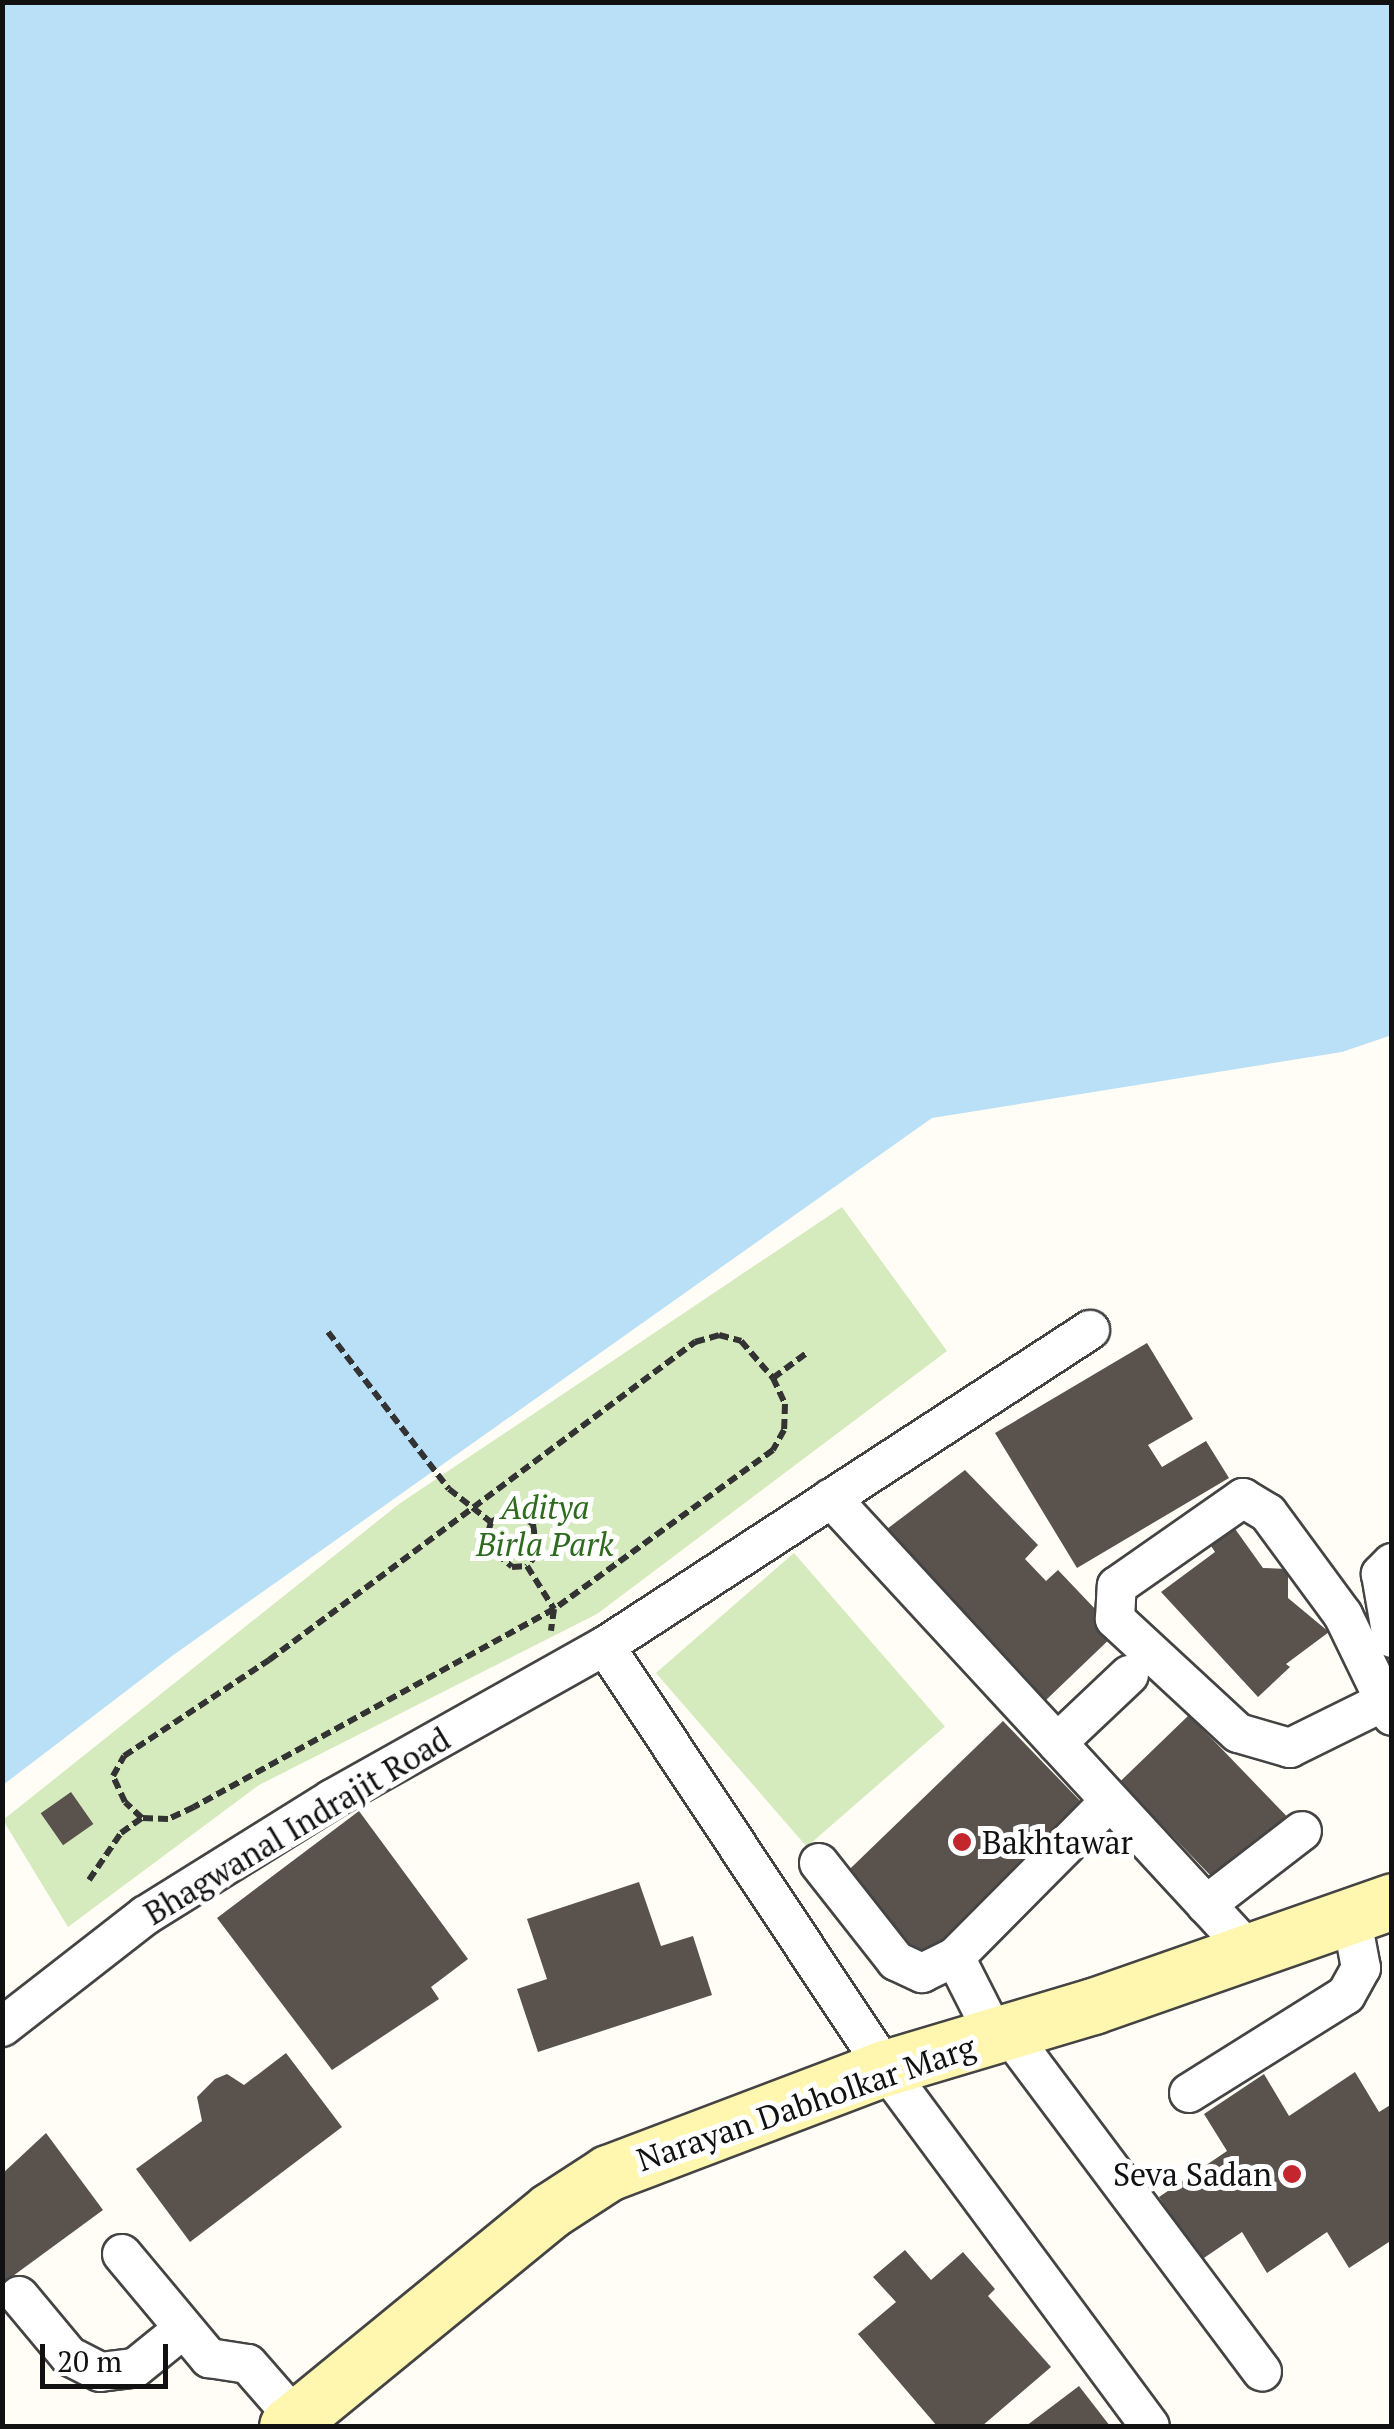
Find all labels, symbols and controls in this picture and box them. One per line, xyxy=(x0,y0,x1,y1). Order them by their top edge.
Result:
park label: Aditya Birla Park xyxy=(476,1489,614,1564)
street label: Bhagwanal Indrajit Road xyxy=(137,1719,457,1933)
place label: Bakhtawar xyxy=(982,1823,1133,1861)
marker: Bakhtawar xyxy=(951,1831,973,1853)
street label: Narayan Dabholkar Marg xyxy=(632,2027,980,2179)
place label: Seva Sadan xyxy=(1113,2155,1272,2193)
marker: Seva Sadan xyxy=(1281,2163,1303,2185)
scale bar xyxy=(45,2324,172,2386)
text: 20 m xyxy=(57,2341,122,2381)

